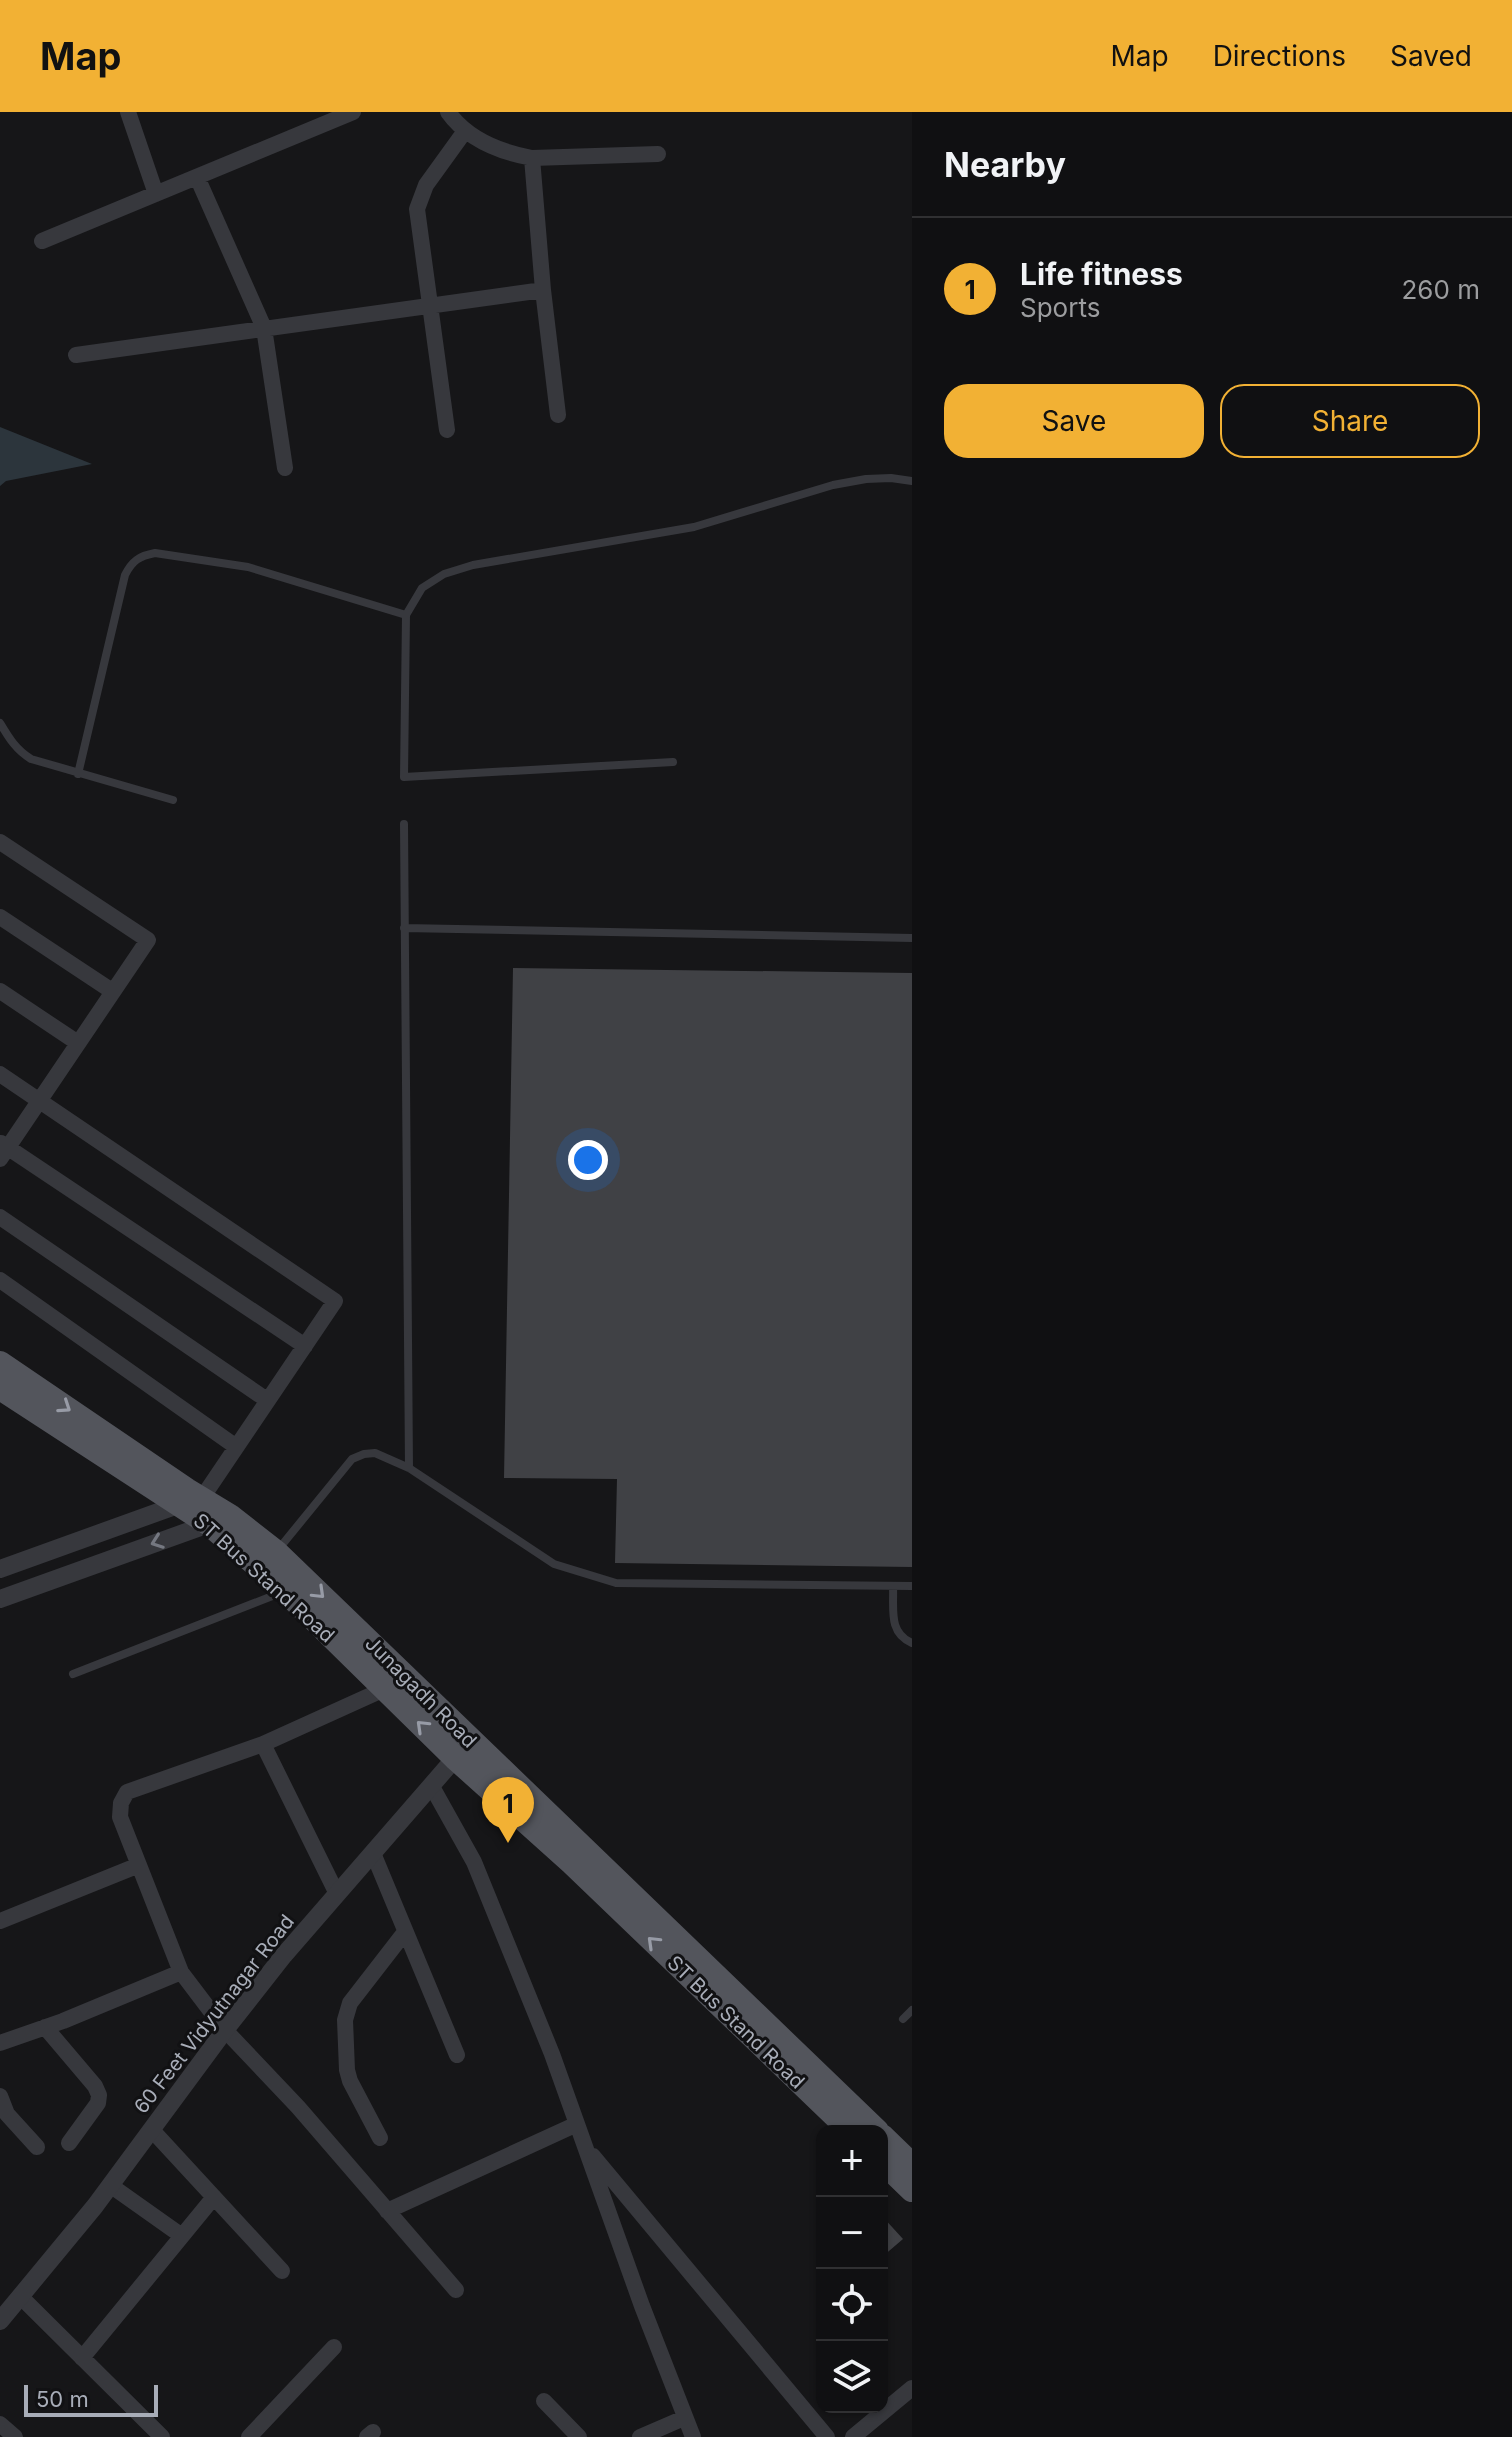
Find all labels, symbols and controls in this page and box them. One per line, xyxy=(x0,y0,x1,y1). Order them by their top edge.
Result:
text: Map xyxy=(40,33,121,79)
text: Map xyxy=(1110,39,1169,73)
text: Directions xyxy=(1213,39,1346,73)
text: Saved xyxy=(1390,39,1472,73)
text: Nearby xyxy=(944,144,1066,185)
text: Life fitness xyxy=(1020,256,1183,292)
text: 1 xyxy=(964,274,976,305)
text: 260 m xyxy=(1402,274,1480,305)
text: Sports xyxy=(1020,292,1100,323)
button: Save xyxy=(944,384,1204,458)
button: Share xyxy=(1220,384,1480,458)
your location xyxy=(568,1140,608,1180)
one-way arrow xyxy=(56,1397,70,1412)
street label: ST Bus Stand Road xyxy=(189,1508,339,1648)
one-way arrow xyxy=(151,1533,165,1549)
one-way arrow xyxy=(310,1584,324,1598)
street label: Junagadh Road xyxy=(360,1631,482,1753)
one-way arrow xyxy=(417,1721,431,1735)
pin: 1 xyxy=(482,1777,534,1843)
street label: 60 Feet Vidyutnagar Road xyxy=(129,1910,299,2118)
one-way arrow xyxy=(648,1936,662,1951)
street label: ST Bus Stand Road xyxy=(663,1950,809,2094)
map controls xyxy=(816,2125,888,2413)
button: + xyxy=(816,2125,888,2197)
button: − xyxy=(816,2197,888,2269)
button: locate xyxy=(816,2269,888,2341)
button: layers xyxy=(816,2341,888,2413)
scale bar xyxy=(24,2381,158,2417)
text: 50 m xyxy=(36,2386,89,2412)

